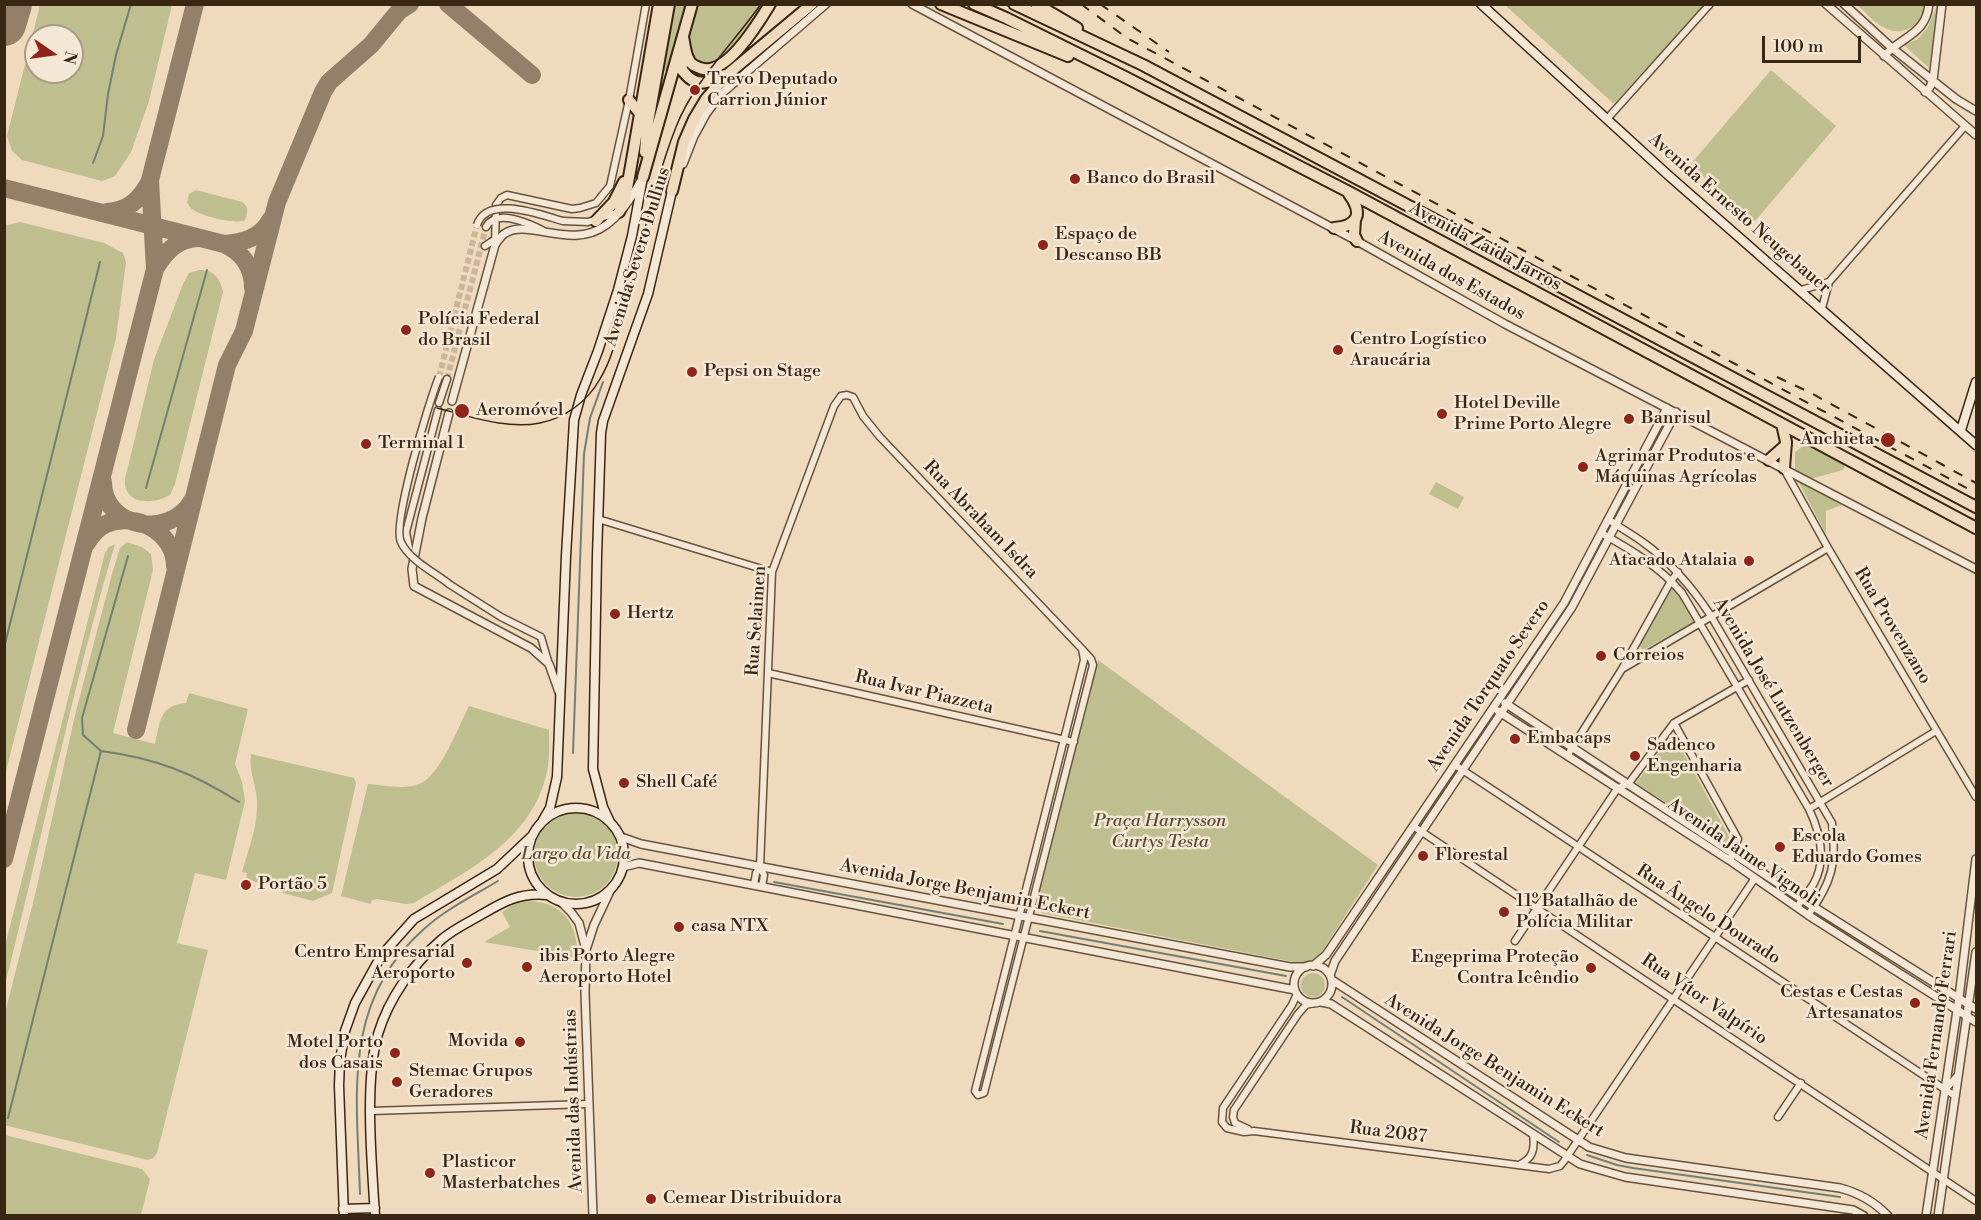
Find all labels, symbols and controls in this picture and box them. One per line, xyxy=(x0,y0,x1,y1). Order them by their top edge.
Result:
north arrow xyxy=(24,24,84,84)
scale bar xyxy=(1765,24,1864,62)
text: 100 m xyxy=(1773,35,1824,58)
text: N xyxy=(58,49,81,66)
place label: Trevo Deputado Carrion Júnior xyxy=(707,69,838,112)
marker: Trevo Deputado Carrion Júnior xyxy=(688,83,702,97)
street label: Avenida Ernesto Neugebauer xyxy=(1643,129,1835,299)
street label: Avenida Severo Dullius xyxy=(600,165,676,349)
place label: Banco do Brasil xyxy=(1087,168,1215,190)
marker: Banco do Brasil xyxy=(1068,172,1082,186)
street label: Avenida Zaida Jarros xyxy=(1405,198,1565,296)
place label: Espaço de Descanso BB xyxy=(1055,224,1162,266)
street label: Avenida dos Estados xyxy=(1373,226,1529,326)
marker: Espaço de Descanso BB xyxy=(1036,238,1050,252)
place label: Polícia Federal do Brasil xyxy=(418,309,539,352)
marker: Polícia Federal do Brasil xyxy=(399,323,413,337)
place label: Centro Logístico Araucária xyxy=(1350,329,1487,372)
marker: Centro Logístico Araucária xyxy=(1331,343,1345,357)
place label: Pepsi on Stage xyxy=(704,361,821,383)
marker: Pepsi on Stage xyxy=(685,365,699,379)
place label: Hotel Deville Prime Porto Alegre xyxy=(1454,393,1612,436)
place label: Aeromóvel xyxy=(476,400,563,422)
marker: Aeromóvel xyxy=(453,402,471,420)
marker: Hotel Deville Prime Porto Alegre xyxy=(1435,407,1449,421)
place label: Banrisul xyxy=(1641,408,1711,430)
marker: Banrisul xyxy=(1622,412,1636,426)
place label: Anchieta xyxy=(1800,429,1874,451)
marker: Anchieta xyxy=(1879,431,1897,449)
place label: Terminal 1 xyxy=(378,433,465,455)
marker: Terminal 1 xyxy=(359,437,373,451)
place label: Agrimar Produtos e Máquinas Agrícolas xyxy=(1595,446,1757,488)
street label: Rua Abraham Isdra xyxy=(918,457,1042,583)
marker: Agrimar Produtos e Máquinas Agrícolas xyxy=(1576,460,1590,474)
place label: Atacado Atalaia xyxy=(1609,550,1737,572)
marker: Atacado Atalaia xyxy=(1742,554,1756,568)
street label: Rua Provenzano xyxy=(1849,564,1935,688)
street label: Rua Selaimen xyxy=(742,565,772,677)
street label: Avenida José Lutzenberger xyxy=(1708,594,1838,792)
street label: Avenida Torquato Severo xyxy=(1423,596,1555,776)
place label: Hertz xyxy=(627,603,674,625)
marker: Hertz xyxy=(608,607,622,621)
place label: Correios xyxy=(1613,645,1684,667)
marker: Correios xyxy=(1594,649,1608,663)
street label: Rua Ivar Piazzeta xyxy=(853,667,995,719)
place label: Embacaps xyxy=(1527,728,1611,750)
marker: Embacaps xyxy=(1508,732,1522,746)
place label: Sadenco Engenharia xyxy=(1647,735,1742,777)
marker: Sadenco Engenharia xyxy=(1628,749,1642,763)
place label: Shell Café xyxy=(636,772,717,794)
marker: Shell Café xyxy=(617,776,631,790)
street label: Avenida Jaime Vignoli xyxy=(1663,794,1823,912)
park label: Praça Harrysson Curtys Testa xyxy=(1094,811,1226,854)
place label: Escola Eduardo Gomes xyxy=(1792,826,1922,868)
marker: Escola Eduardo Gomes xyxy=(1773,840,1787,854)
park label: Largo da Vida xyxy=(521,844,631,866)
place label: Florestal xyxy=(1435,845,1508,867)
marker: Florestal xyxy=(1416,849,1430,863)
street label: Avenida Jorge Benjamin Eckert xyxy=(838,855,1092,925)
street label: Rua Ângelo Dourado xyxy=(1632,860,1784,970)
place label: Portão 5 xyxy=(258,874,327,896)
marker: Portão 5 xyxy=(239,878,253,892)
place label: 11º Batalhão de Polícia Militar xyxy=(1516,891,1638,934)
marker: 11º Batalhão de Polícia Militar xyxy=(1497,905,1511,919)
place label: casa NTX xyxy=(691,916,768,938)
marker: casa NTX xyxy=(672,920,686,934)
street label: Avenida Fernando Ferrari xyxy=(1912,929,1962,1141)
place label: Centro Empresarial Aeroporto xyxy=(294,942,455,984)
place label: ibis Porto Alegre Aeroporto Hotel xyxy=(539,946,675,988)
place label: Engeprima Proteção Contra Icêndio xyxy=(1411,947,1579,990)
street label: Rua Vítor Valpírio xyxy=(1637,950,1771,1050)
marker: Centro Empresarial Aeroporto xyxy=(460,956,474,970)
marker: ibis Porto Alegre Aeroporto Hotel xyxy=(520,960,534,974)
marker: Engeprima Proteção Contra Icêndio xyxy=(1584,961,1598,975)
place label: Cestas e Cestas Artesanatos xyxy=(1780,982,1903,1024)
street label: Avenida Jorge Benjamin Eckert xyxy=(1380,989,1608,1143)
marker: Cestas e Cestas Artesanatos xyxy=(1908,996,1922,1010)
street label: Avenida das Indústrias xyxy=(560,1009,588,1193)
place label: Movida xyxy=(448,1031,508,1053)
place label: Motel Porto dos Casais xyxy=(287,1032,383,1074)
marker: Movida xyxy=(513,1035,527,1049)
marker: Motel Porto dos Casais xyxy=(388,1046,402,1060)
place label: Stemac Grupos Geradores xyxy=(409,1061,533,1104)
marker: Stemac Grupos Geradores xyxy=(390,1075,404,1089)
street label: Rua 2087 xyxy=(1348,1118,1428,1148)
place label: Plasticor Masterbatches xyxy=(442,1152,560,1194)
marker: Plasticor Masterbatches xyxy=(423,1166,437,1180)
place label: Cemear Distribuidora xyxy=(663,1188,842,1210)
marker: Cemear Distribuidora xyxy=(644,1192,658,1206)

